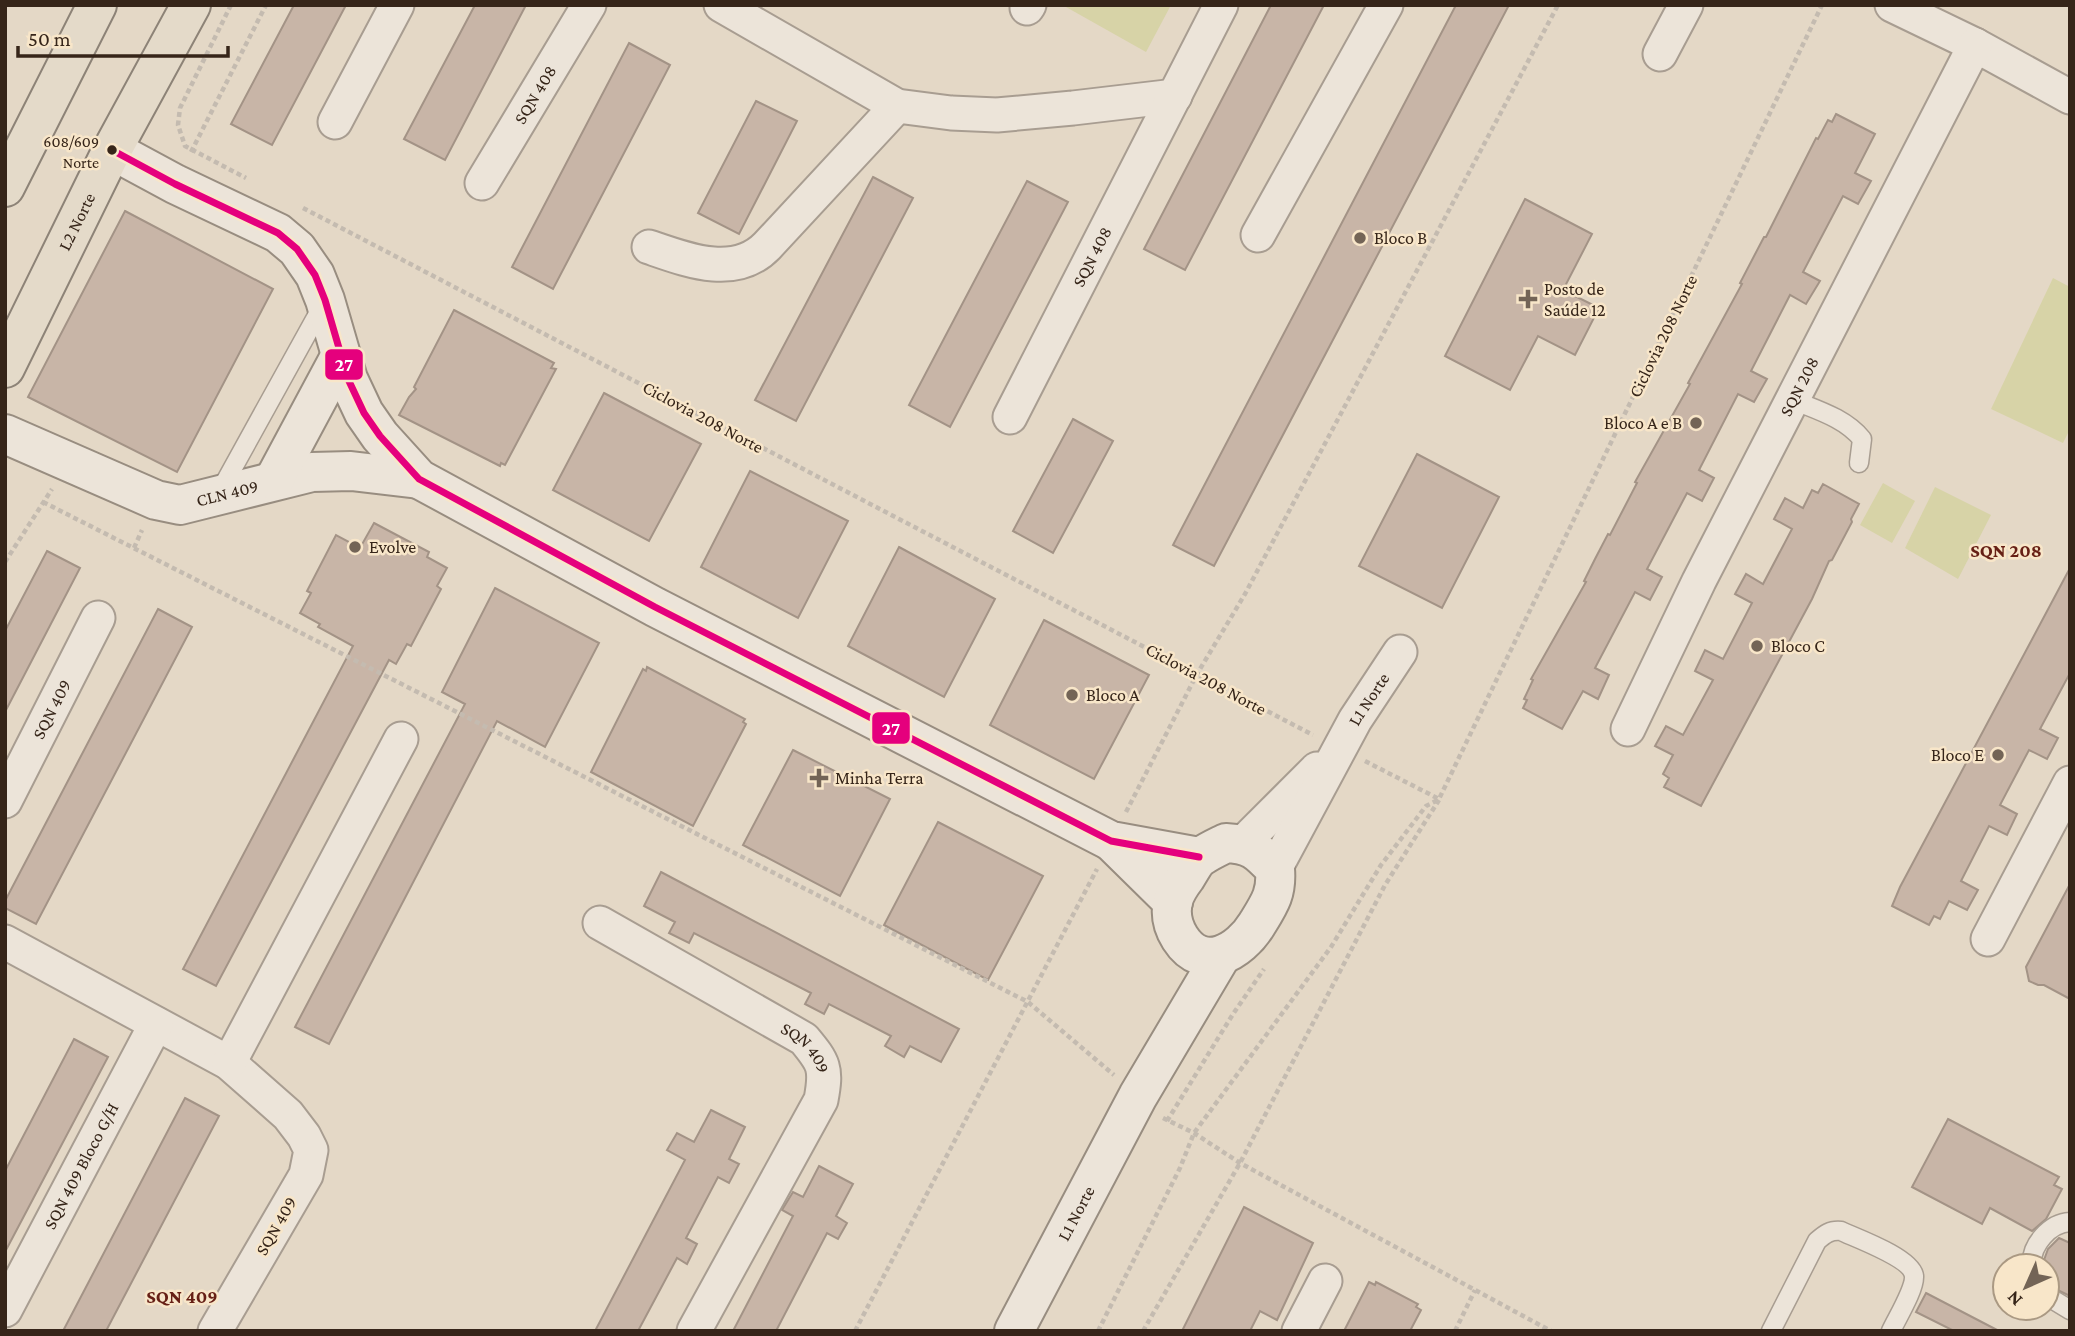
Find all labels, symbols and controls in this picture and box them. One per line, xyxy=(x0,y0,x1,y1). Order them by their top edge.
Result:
scale bar xyxy=(18,14,228,58)
text: 50 m xyxy=(28,27,71,51)
street label: SQN 408 xyxy=(510,62,560,128)
place label: 608/609 Norte xyxy=(43,133,99,171)
marker: 608/609 Norte xyxy=(105,143,119,157)
street label: L2 Norte xyxy=(54,190,99,254)
street label: SQN 408 xyxy=(1068,223,1116,290)
place label: Bloco B xyxy=(1374,228,1427,248)
marker: Bloco B xyxy=(1352,230,1368,246)
street label: Ciclovia 208 Norte xyxy=(1625,271,1701,400)
place label: Posto de Saúde 12 xyxy=(1544,279,1606,320)
marker: Posto de Saúde 12 xyxy=(1518,289,1538,309)
line badge: 27 xyxy=(324,348,364,381)
street label: SQN 208 xyxy=(1776,353,1823,420)
text: 27 xyxy=(335,354,353,375)
street label: Ciclovia 208 Norte xyxy=(639,377,767,457)
place label: Bloco A e B xyxy=(1604,413,1682,433)
marker: Bloco A e B xyxy=(1688,415,1704,431)
street label: CLN 409 xyxy=(194,476,260,511)
place label: Evolve xyxy=(369,537,416,557)
marker: Evolve xyxy=(347,539,363,555)
district label: SQN 208 xyxy=(1970,540,2042,561)
place label: Bloco C xyxy=(1771,636,1825,656)
marker: Bloco C xyxy=(1749,638,1765,654)
street label: Ciclovia 208 Norte xyxy=(1142,639,1270,719)
street label: L1 Norte xyxy=(1344,669,1393,729)
street label: SQN 409 xyxy=(28,676,75,742)
place label: Bloco A xyxy=(1086,685,1140,705)
marker: Bloco A xyxy=(1064,687,1080,703)
line badge: 27 xyxy=(871,711,911,745)
text: 27 xyxy=(882,718,900,739)
place label: Bloco E xyxy=(1931,745,1984,765)
marker: Bloco E xyxy=(1990,747,2006,763)
marker: Minha Terra xyxy=(809,768,829,788)
place label: Minha Terra xyxy=(835,768,923,788)
street label: SQN 409 xyxy=(777,1018,833,1075)
street label: SQN 409 Bloco G/H xyxy=(40,1099,123,1232)
street label: L1 Norte xyxy=(1053,1182,1099,1244)
street label: SQN 409 xyxy=(251,1193,301,1259)
north arrow xyxy=(1991,1252,2061,1322)
district label: SQN 409 xyxy=(146,1286,218,1307)
text: N xyxy=(2002,1287,2026,1311)

